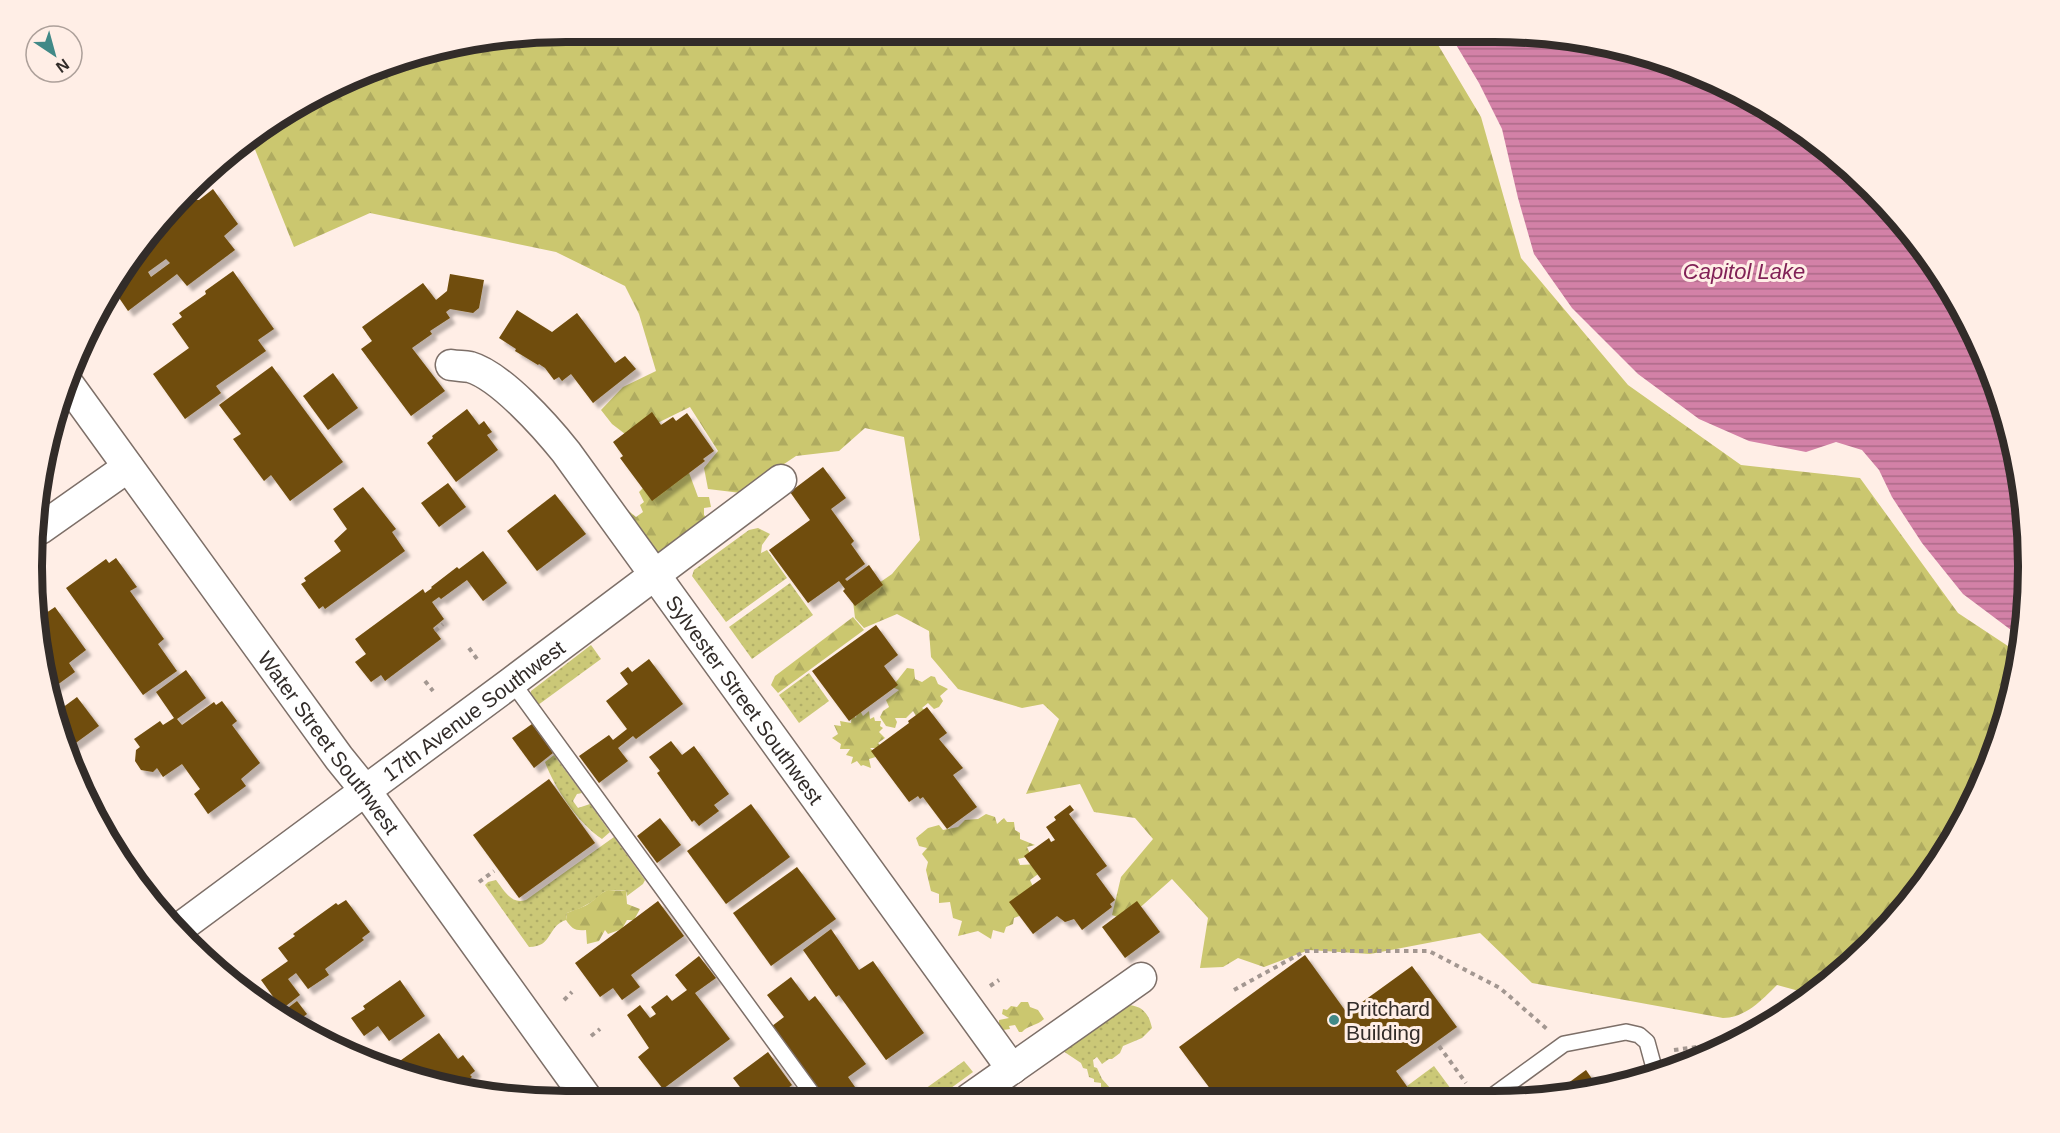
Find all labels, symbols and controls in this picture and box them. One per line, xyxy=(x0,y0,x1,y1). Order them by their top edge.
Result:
north arrow xyxy=(24,24,84,84)
text: N xyxy=(53,55,72,76)
water label: Capitol Lake xyxy=(1683,259,1805,284)
street label: Sylvester Street Southwest xyxy=(662,590,828,809)
street label: 17th Avenue Southwest xyxy=(378,635,569,785)
street label: Water Street Southwest xyxy=(254,647,404,838)
place label: Pritchard Building xyxy=(1346,997,1430,1044)
marker: Pritchard Building xyxy=(1327,1013,1341,1027)

